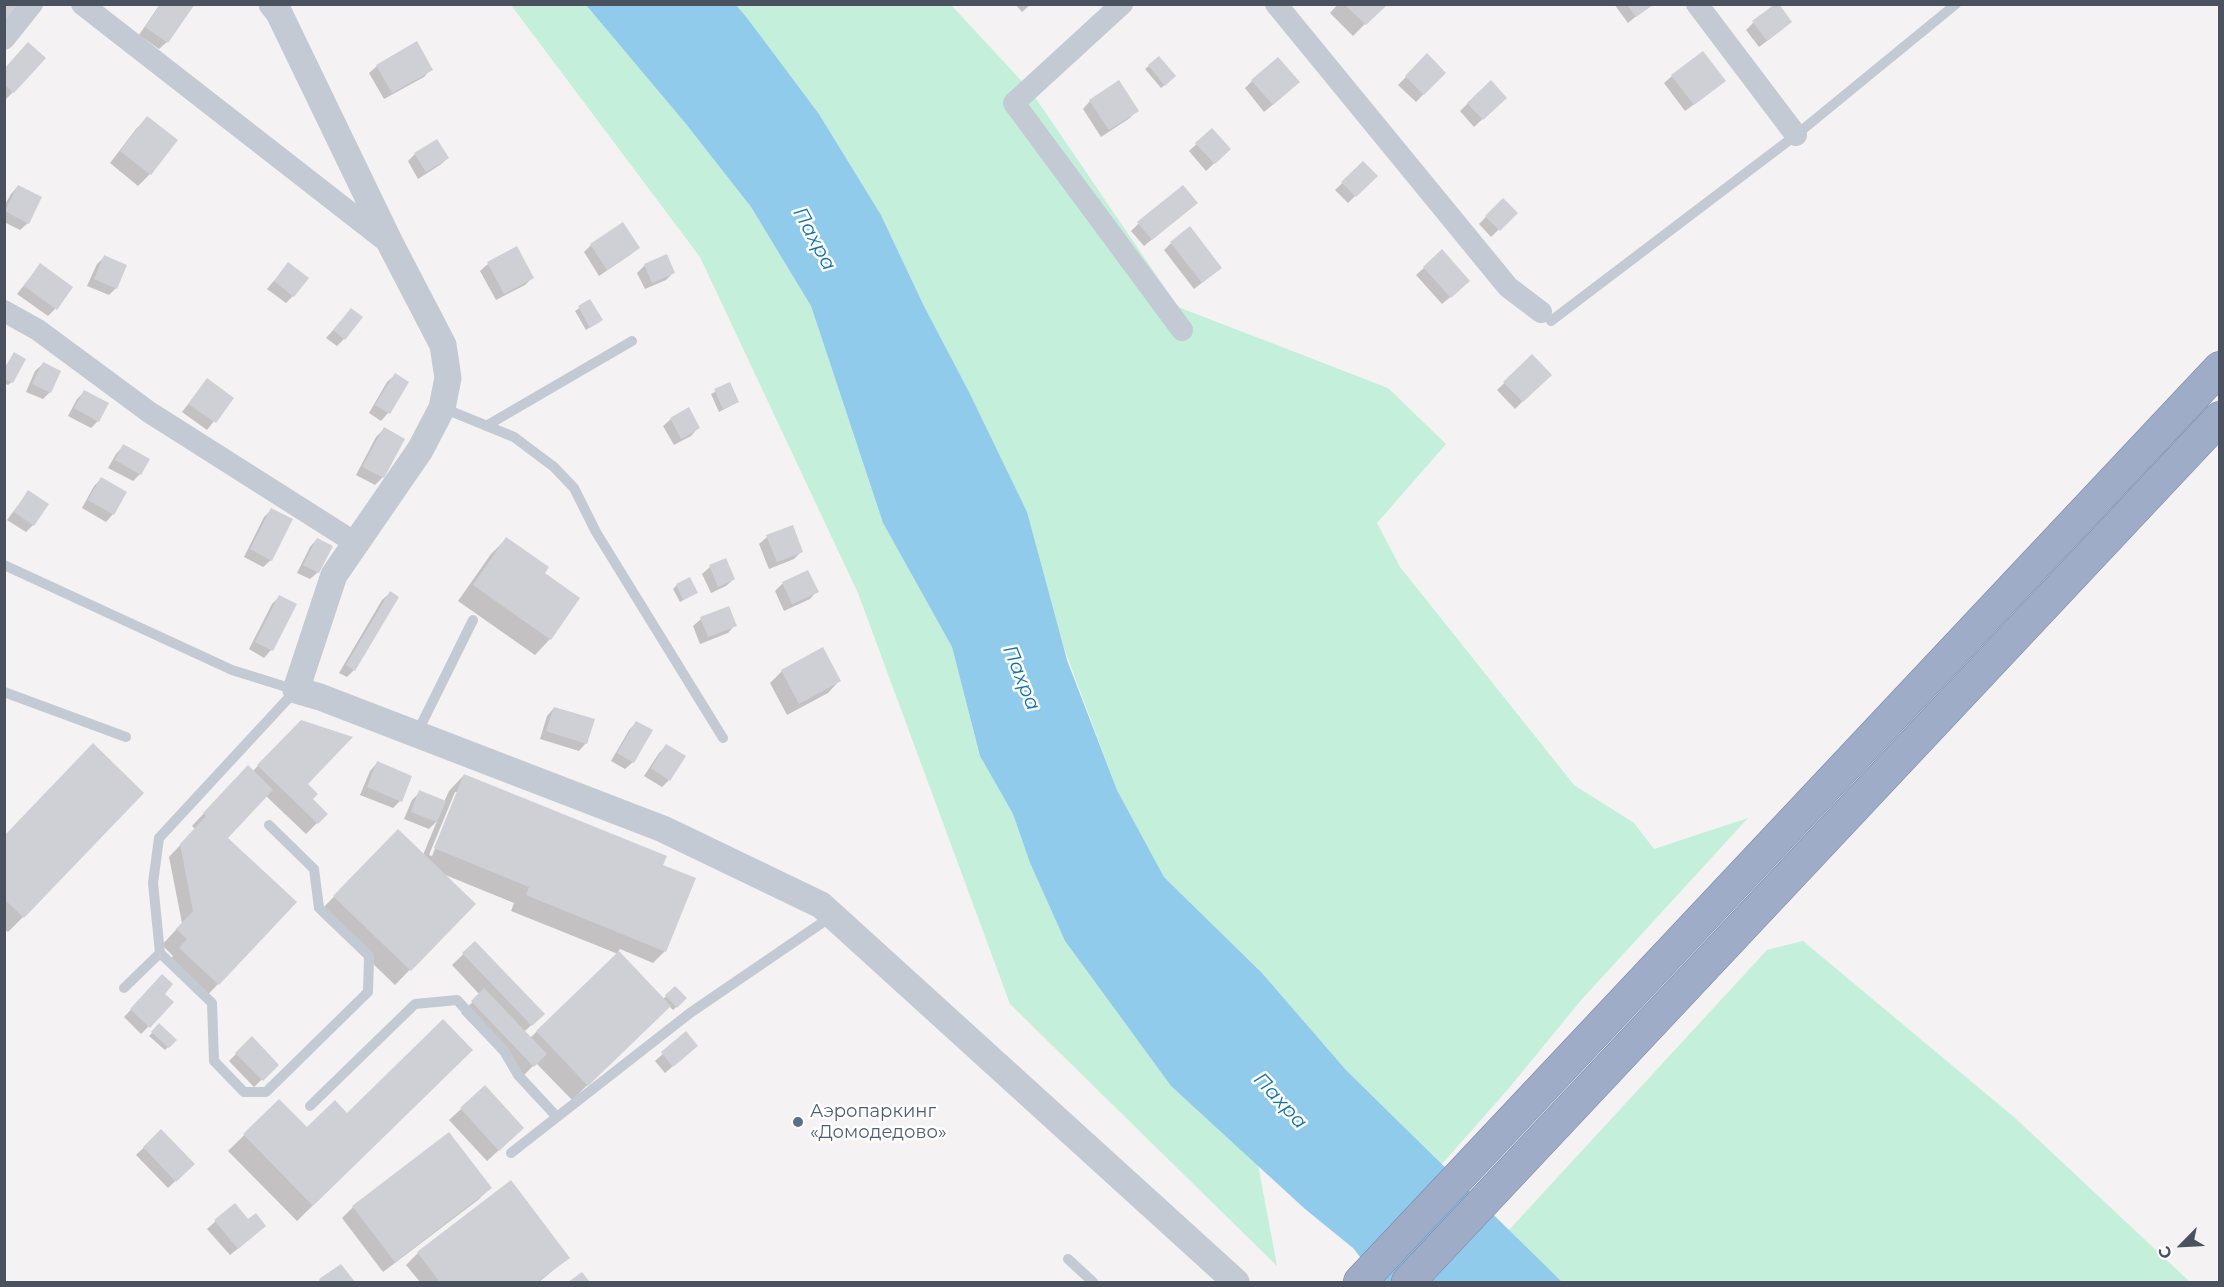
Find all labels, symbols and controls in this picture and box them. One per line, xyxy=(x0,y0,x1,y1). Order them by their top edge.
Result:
water label: Пахра xyxy=(787,203,841,275)
water label: Пахра xyxy=(997,642,1045,714)
water label: Пахра xyxy=(1248,1068,1312,1134)
place label: Аэропаркинг «Домодедово» xyxy=(810,1101,946,1144)
marker: Аэропаркинг «Домодедово» xyxy=(791,1115,805,1129)
north arrow xyxy=(2152,1215,2212,1275)
text: С xyxy=(2154,1243,2176,1262)

